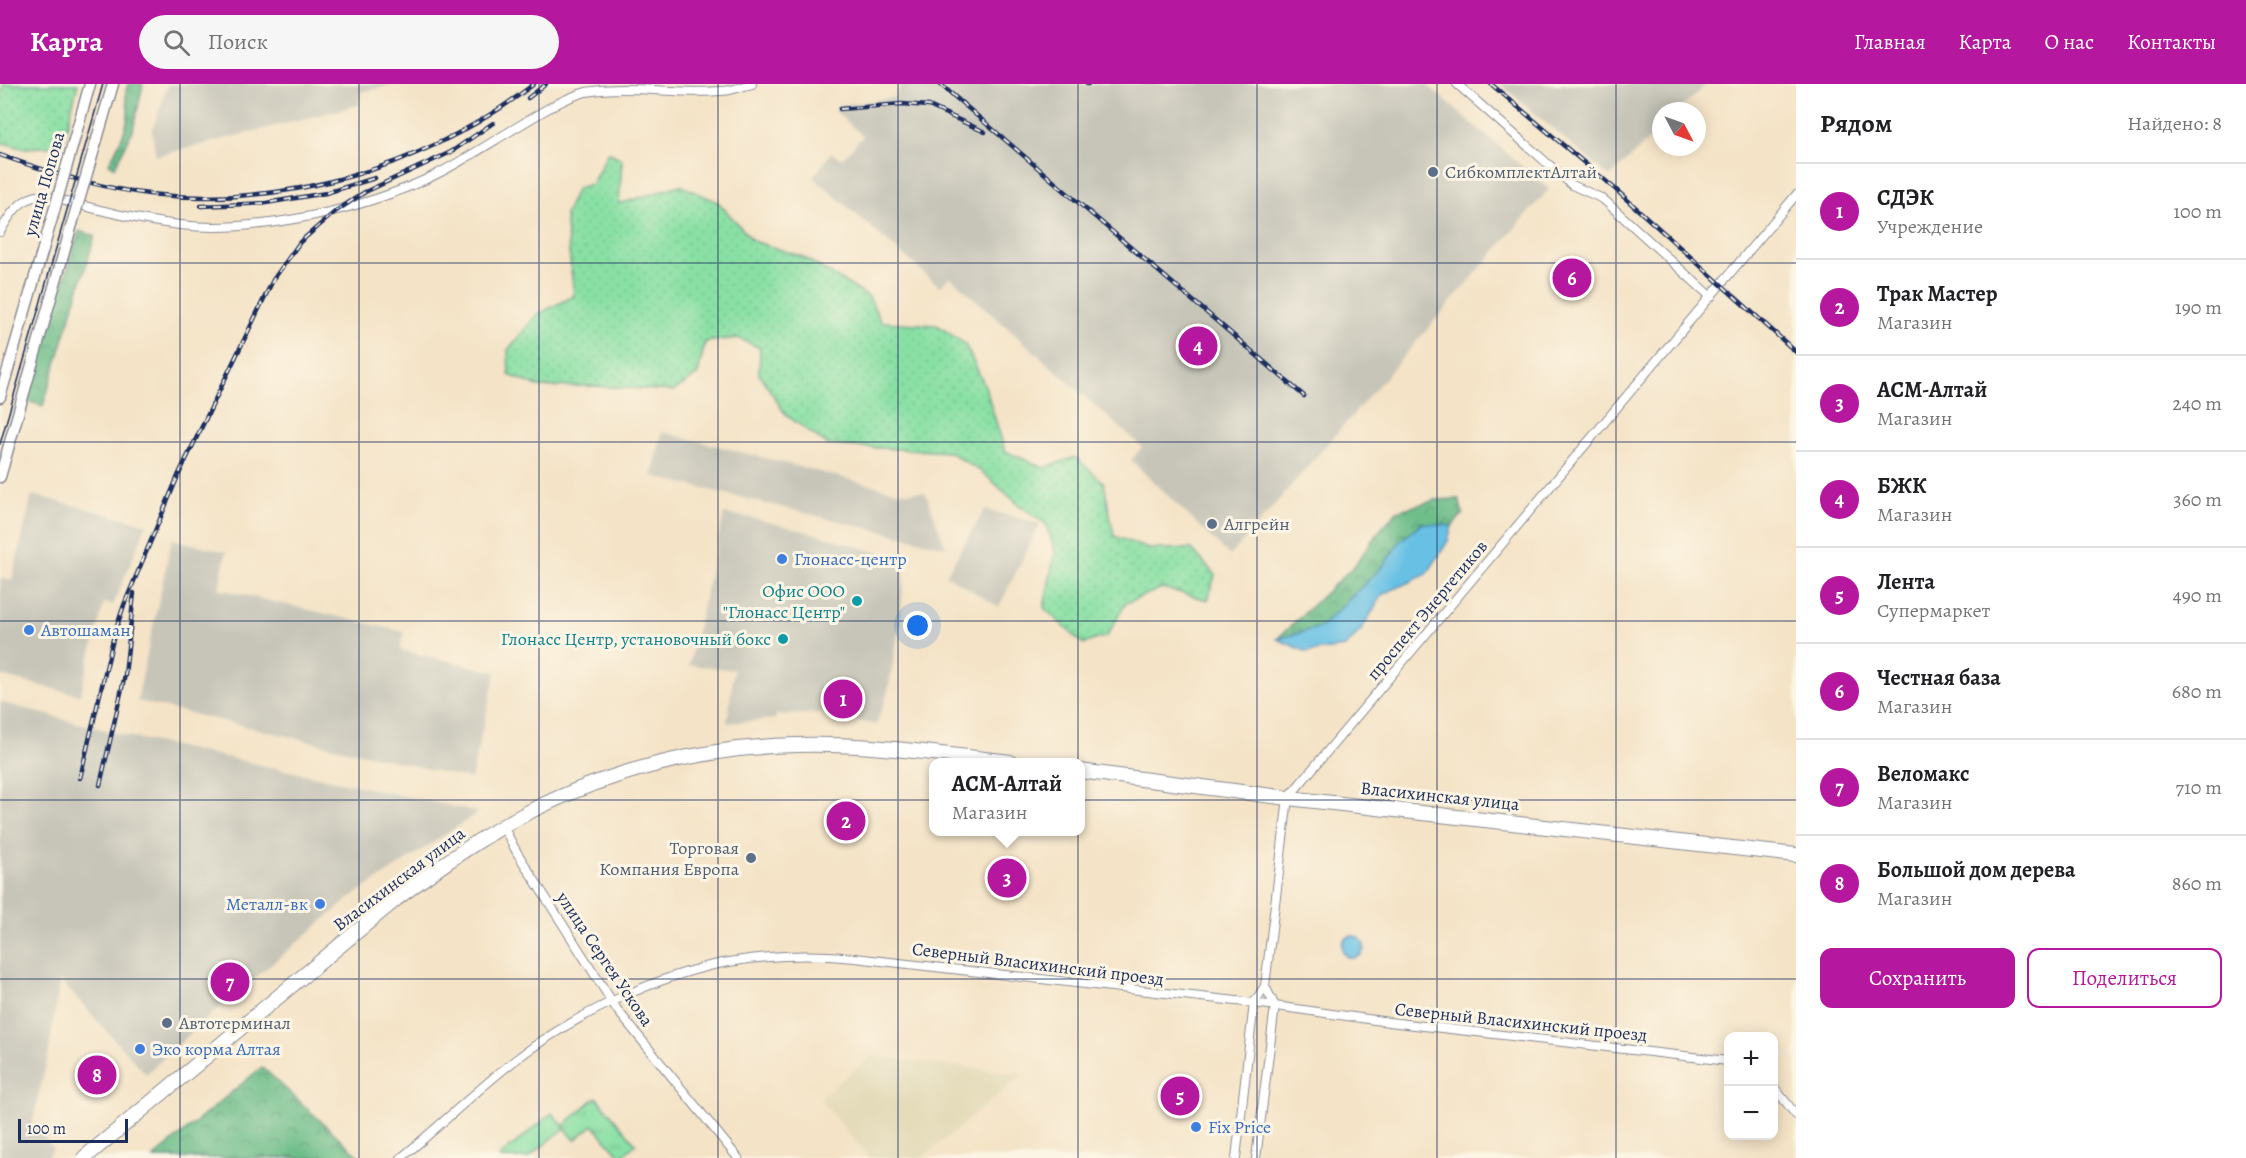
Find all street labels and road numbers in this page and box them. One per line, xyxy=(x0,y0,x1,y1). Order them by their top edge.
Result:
street label: улица Попова xyxy=(17,128,71,240)
street label: проспект Энергетиков xyxy=(1361,535,1493,685)
street label: Власихинская улица xyxy=(1359,776,1521,816)
street label: Власихинская улица xyxy=(328,821,470,937)
street label: улица Сергея Ускова xyxy=(550,886,659,1032)
street label: Северный Власихинский проезд xyxy=(911,937,1165,991)
street label: Северный Власихинский проезд xyxy=(1394,997,1648,1047)

